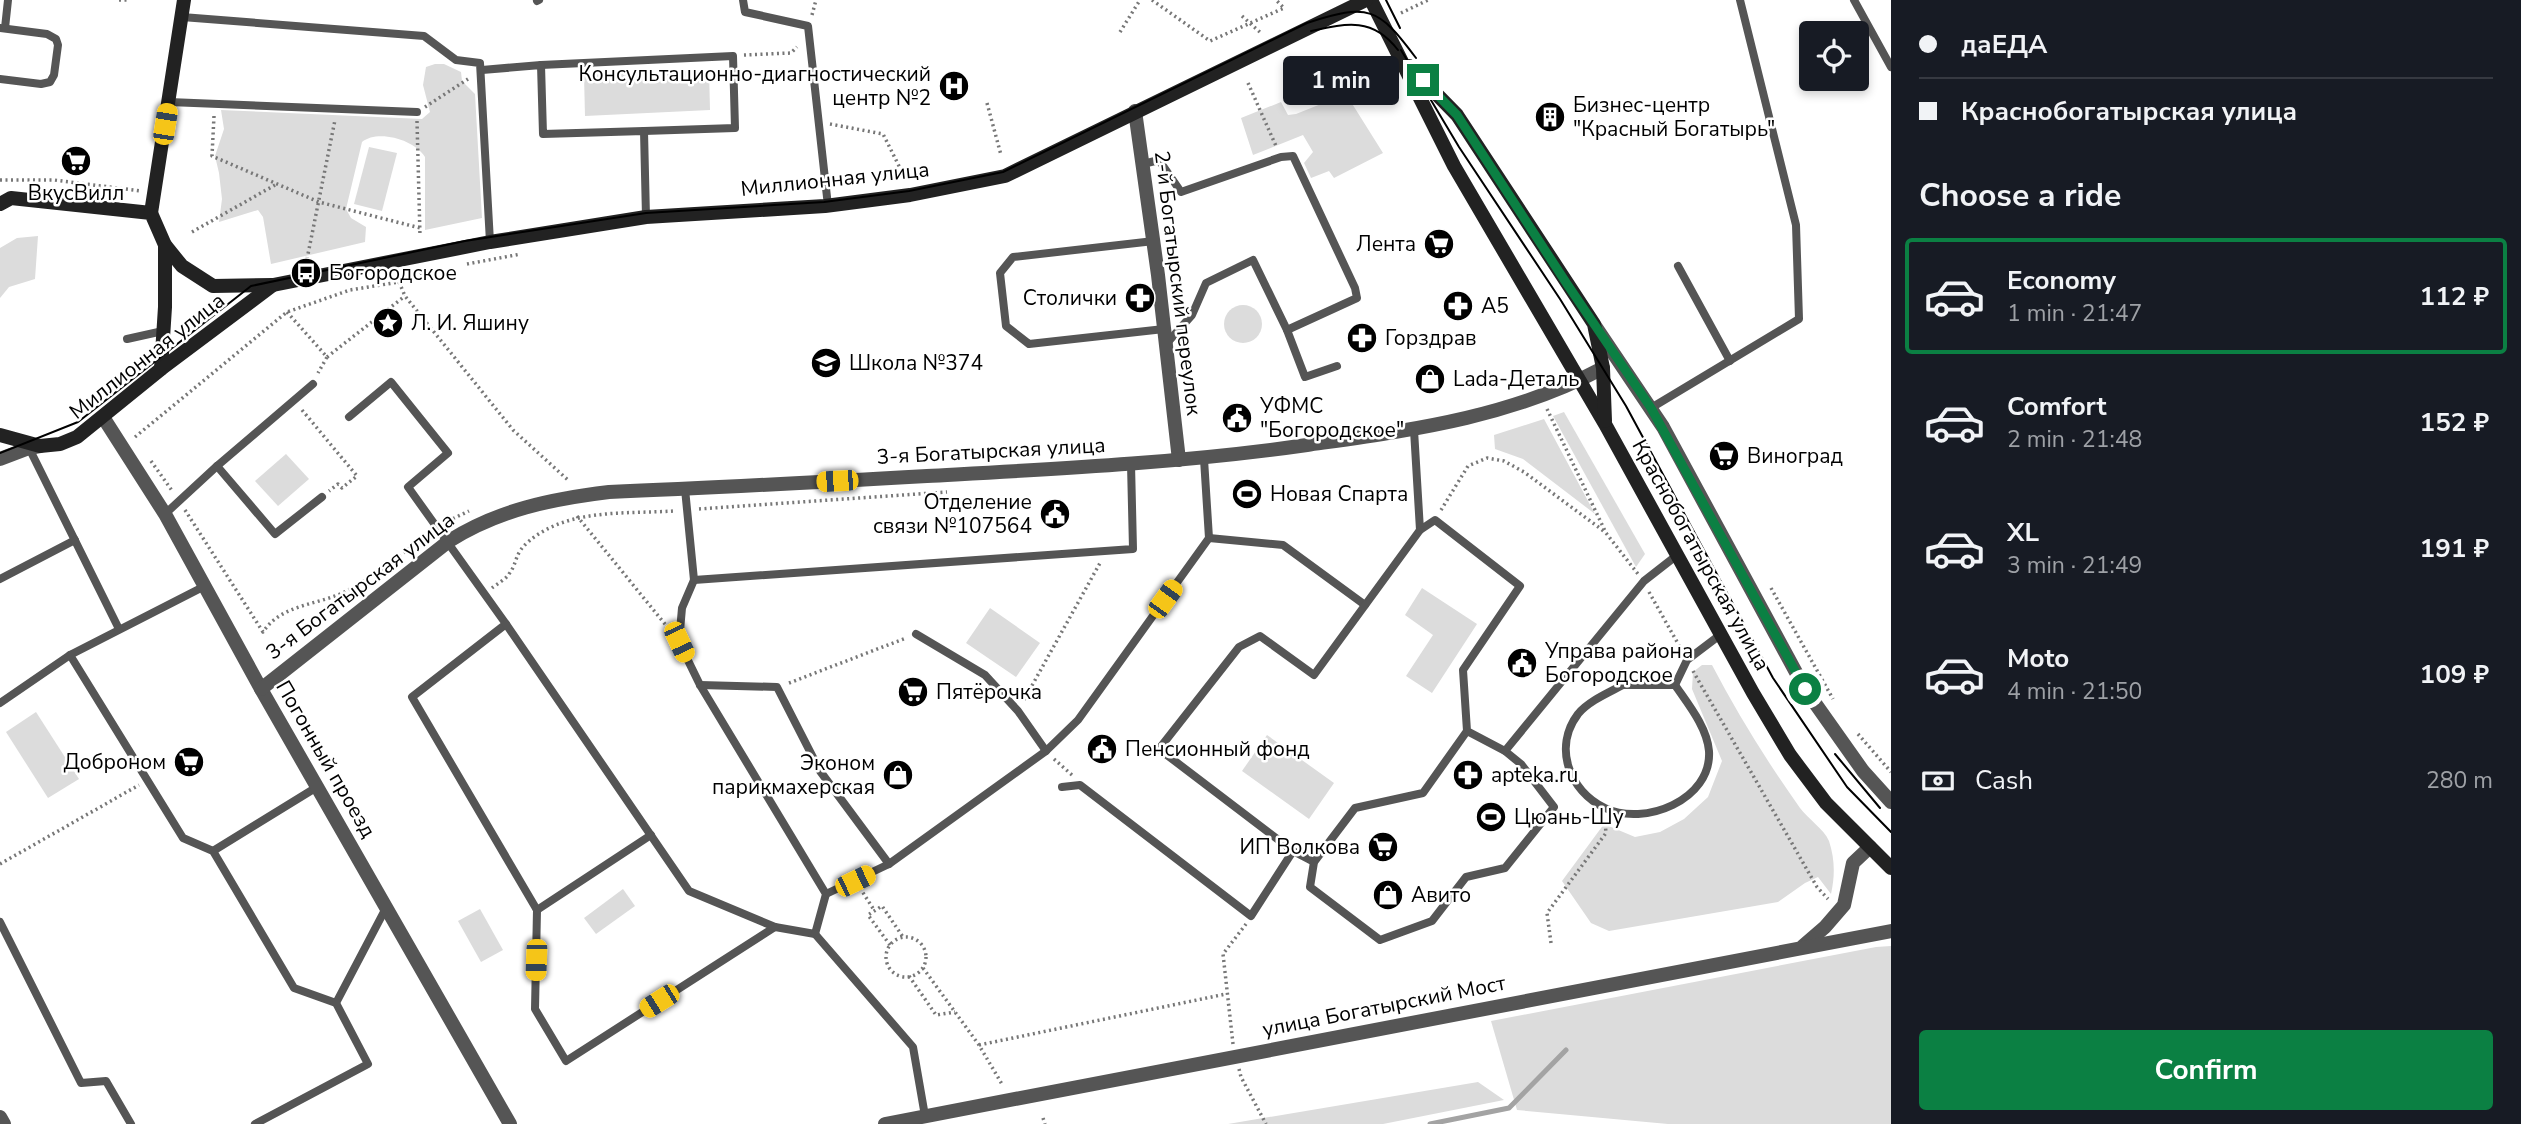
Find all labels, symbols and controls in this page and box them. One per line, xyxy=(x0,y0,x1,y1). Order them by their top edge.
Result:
map controls xyxy=(1799,21,1869,91)
button: locate xyxy=(1799,21,1869,91)
text: даЕДА xyxy=(1961,27,2047,62)
callout: 1 min xyxy=(1283,56,1398,104)
place label: Консультационно-диагностический центр №2 xyxy=(578,60,931,112)
route end xyxy=(1407,64,1439,96)
text: 1 min xyxy=(1311,65,1371,96)
hospital icon: Консультационно-диагностический центр №2 xyxy=(937,69,971,103)
place label: Бизнес-центр "Красный Богатырь" xyxy=(1573,91,1775,143)
text: Краснобогатырская улица xyxy=(1961,94,2297,129)
building icon: Бизнес-центр "Красный Богатырь" xyxy=(1533,100,1567,134)
car xyxy=(152,102,179,146)
supermarket icon: ВкусВилл xyxy=(59,144,93,178)
street label: 2-й Богатырский переулок xyxy=(1148,149,1208,418)
street label: Миллионная улица xyxy=(739,155,931,203)
text: Choose a ride xyxy=(1919,174,2121,217)
place label: ВкусВилл xyxy=(28,179,124,207)
supermarket icon: Лента xyxy=(1422,227,1456,261)
place label: Лента xyxy=(1356,230,1416,258)
bus stop icon: Богородское xyxy=(289,256,323,290)
place label: Богородское xyxy=(329,259,457,287)
text: Economy xyxy=(2007,263,2116,298)
icon: car xyxy=(1923,265,1986,328)
text: 112 ₽ xyxy=(2420,279,2489,314)
pharmacy icon: Столички xyxy=(1123,281,1157,315)
place label: Столички xyxy=(1023,284,1117,312)
street label: Миллионная улица xyxy=(64,287,230,425)
pharmacy icon: А5 xyxy=(1441,289,1475,323)
place label: А5 xyxy=(1481,292,1509,320)
text: 1 min · 21:47 xyxy=(2007,298,2142,329)
place icon: Л. И. Яшину xyxy=(371,306,405,340)
place label: Л. И. Яшину xyxy=(411,309,529,337)
pharmacy icon: Горздрав xyxy=(1345,321,1379,355)
place label: Горздрав xyxy=(1385,324,1477,352)
school or university icon: Школа №374 xyxy=(809,346,843,380)
place label: Школа №374 xyxy=(849,349,983,377)
shop icon: Lada-Деталь xyxy=(1413,362,1447,396)
place label: Lada-Деталь xyxy=(1453,365,1580,393)
text: Comfort xyxy=(2007,389,2107,424)
icon: car xyxy=(1923,391,1986,454)
place label: УФМС "Богородское" xyxy=(1259,392,1404,444)
public building icon: УФМС "Богородское" xyxy=(1220,401,1254,435)
text: 152 ₽ xyxy=(2420,405,2489,440)
text: 2 min · 21:48 xyxy=(2007,424,2142,455)
street label: 3-я Богатырская улица xyxy=(876,431,1106,471)
street label: Краснобогатырская улица xyxy=(1626,434,1776,676)
supermarket icon: Виноград xyxy=(1707,439,1741,473)
place label: Виноград xyxy=(1747,442,1843,470)
car xyxy=(816,469,859,493)
sports icon: Новая Спарта xyxy=(1230,477,1264,511)
place label: Новая Спарта xyxy=(1270,480,1408,508)
place label: Отделение связи №107564 xyxy=(873,488,1032,540)
public building icon: Отделение связи №107564 xyxy=(1038,497,1072,531)
street label: 3-я Богатырская улица xyxy=(260,506,460,666)
text: XL xyxy=(2007,515,2039,550)
icon: car xyxy=(1923,517,1986,580)
text: 191 ₽ xyxy=(2420,531,2489,566)
text: 3 min · 21:49 xyxy=(2007,550,2142,581)
car xyxy=(1145,576,1186,622)
car xyxy=(661,619,698,665)
place label: Управа района Богородское xyxy=(1544,637,1693,689)
text: Moto xyxy=(2007,641,2069,676)
icon: car xyxy=(1923,643,1986,706)
public building icon: Управа района Богородское xyxy=(1505,646,1539,680)
text: 109 ₽ xyxy=(2420,657,2489,692)
route start xyxy=(1789,673,1821,705)
street label: Погонный проезд xyxy=(270,675,382,843)
supermarket icon: Пятёрочка xyxy=(896,675,930,709)
text: 4 min · 21:50 xyxy=(2007,676,2142,707)
place label: Пятёрочка xyxy=(936,678,1042,706)
public building icon: Пенсионный фонд xyxy=(1085,732,1119,766)
place label: Пенсионный фонд xyxy=(1125,735,1310,763)
supermarket icon: Доброном xyxy=(172,745,206,779)
place label: Доброном xyxy=(63,748,166,776)
place label: Эконом парикмахерская xyxy=(712,749,875,801)
shop icon: Эконом парикмахерская xyxy=(881,758,915,792)
pharmacy icon: apteka.ru xyxy=(1451,758,1485,792)
place label: apteka.ru xyxy=(1491,761,1578,789)
icon: cash xyxy=(1919,762,1957,800)
text: Cash xyxy=(1975,763,2033,798)
text: 280 m xyxy=(2426,765,2493,796)
sports icon: Цюань-Шу xyxy=(1474,800,1508,834)
place label: Цюань-Шу xyxy=(1514,803,1624,831)
supermarket icon: ИП Волкова xyxy=(1366,830,1400,864)
place label: ИП Волкова xyxy=(1240,833,1360,861)
car xyxy=(832,862,879,900)
shop icon: Авито xyxy=(1371,878,1405,912)
place label: Авито xyxy=(1411,881,1471,909)
car xyxy=(525,939,548,981)
street label: улица Богатырский Мост xyxy=(1260,969,1509,1043)
car xyxy=(636,981,683,1021)
button: Confirm xyxy=(1919,1030,2493,1110)

